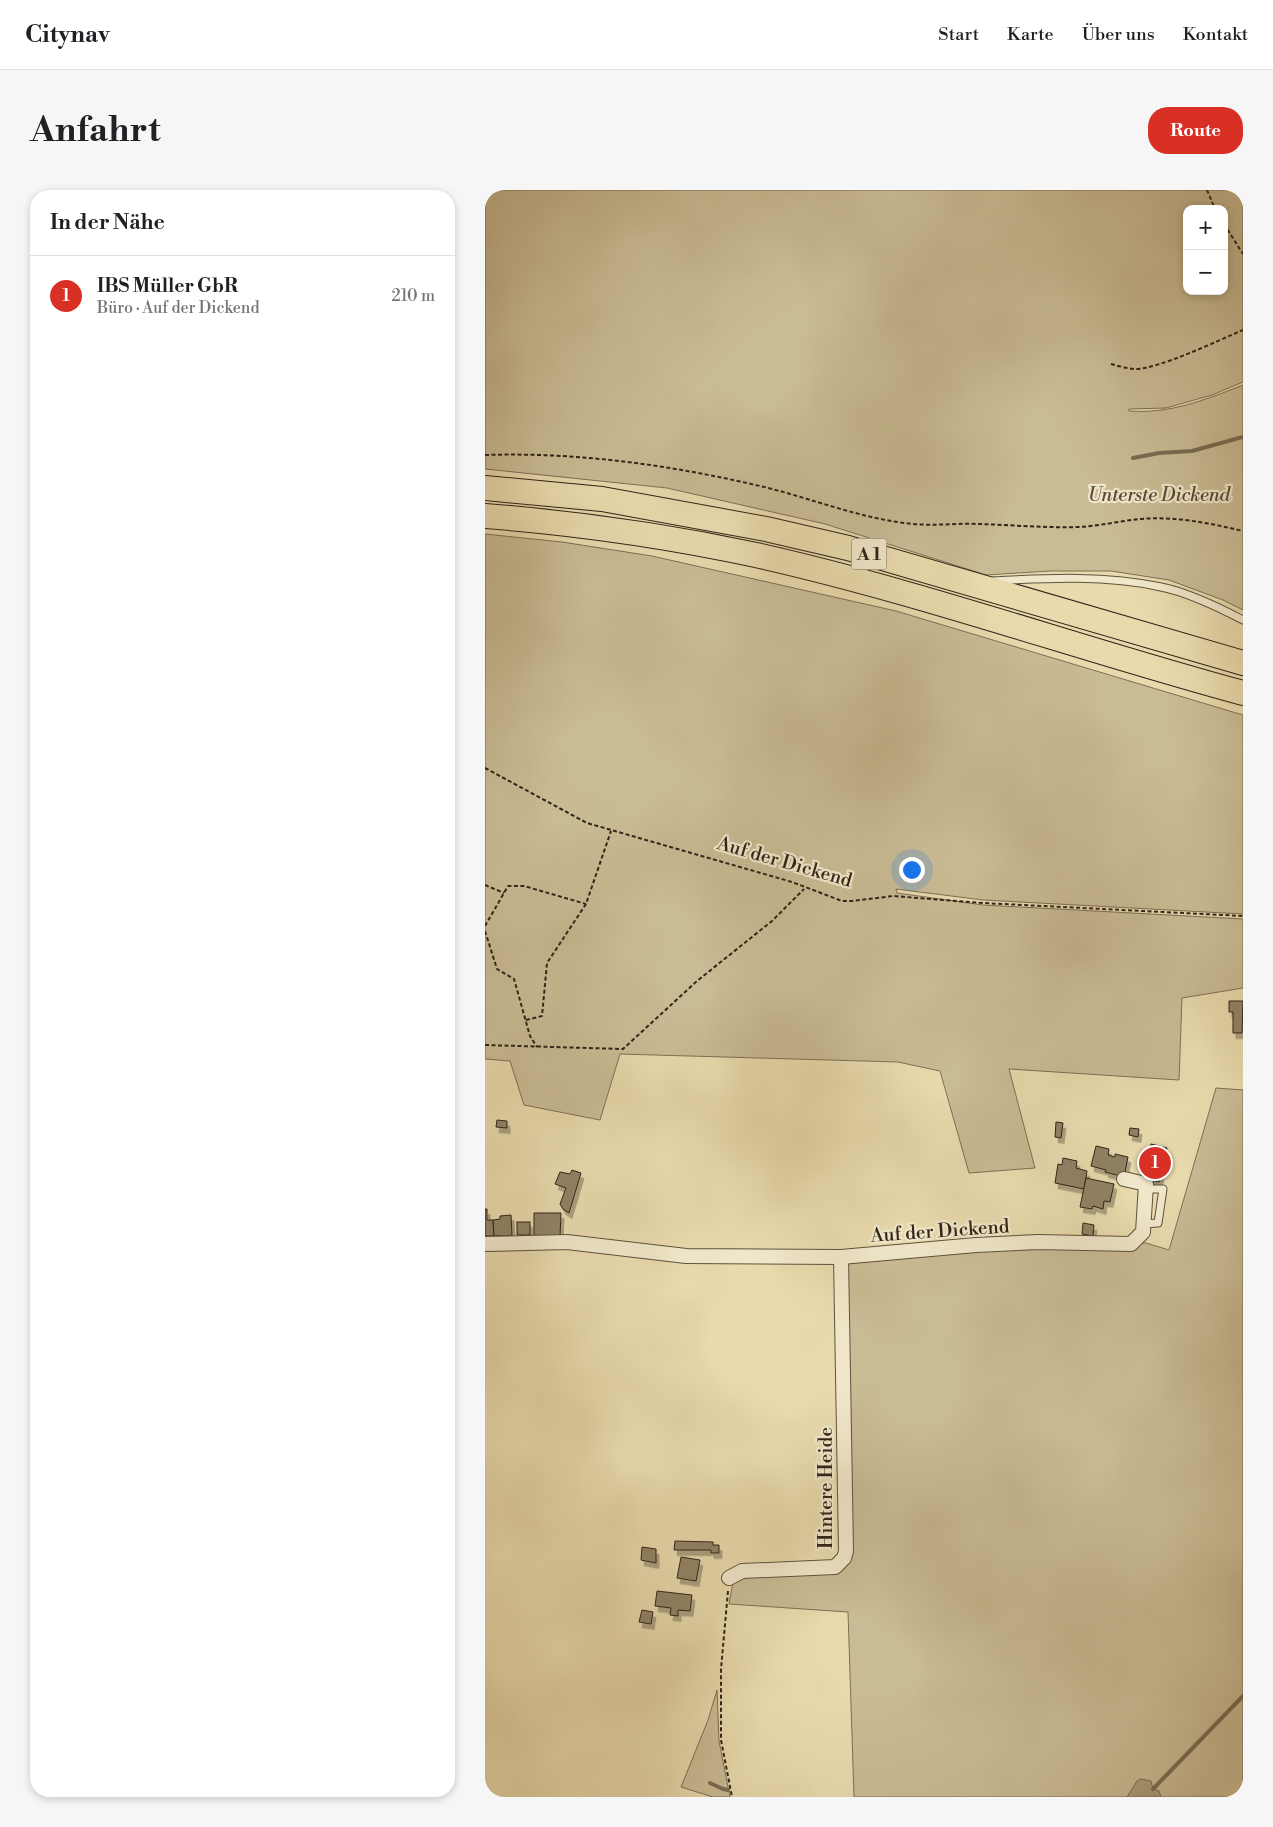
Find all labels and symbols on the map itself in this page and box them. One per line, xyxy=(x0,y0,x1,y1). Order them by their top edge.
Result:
park label: Unterste Dickend xyxy=(1088,483,1232,507)
road number: A 1 xyxy=(851,538,887,569)
street label: Auf der Dickend xyxy=(714,831,855,893)
your location xyxy=(899,857,925,883)
pin: 1 xyxy=(1139,1144,1171,1182)
street label: Auf der Dickend xyxy=(869,1214,1011,1248)
street label: Hintere Heide xyxy=(814,1427,838,1549)

